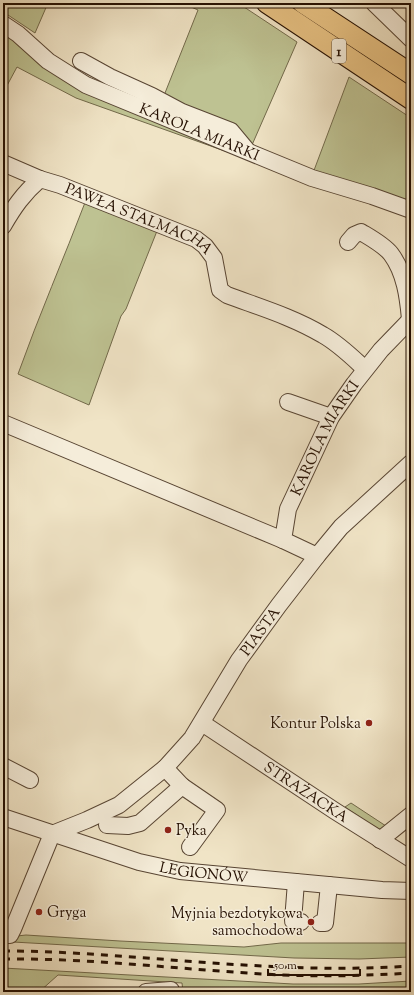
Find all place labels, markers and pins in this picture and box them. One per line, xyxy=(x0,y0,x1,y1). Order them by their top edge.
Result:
place label: Kontur Polska xyxy=(270,714,361,735)
marker: Kontur Polska xyxy=(364,718,374,728)
place label: Pyka xyxy=(176,821,207,842)
marker: Pyka xyxy=(163,825,173,835)
place label: Gryga xyxy=(47,903,86,924)
place label: Myjnia bezdotykowa samochodowa xyxy=(171,904,303,942)
marker: Gryga xyxy=(34,907,44,917)
marker: Myjnia bezdotykowa samochodowa xyxy=(306,917,316,927)

